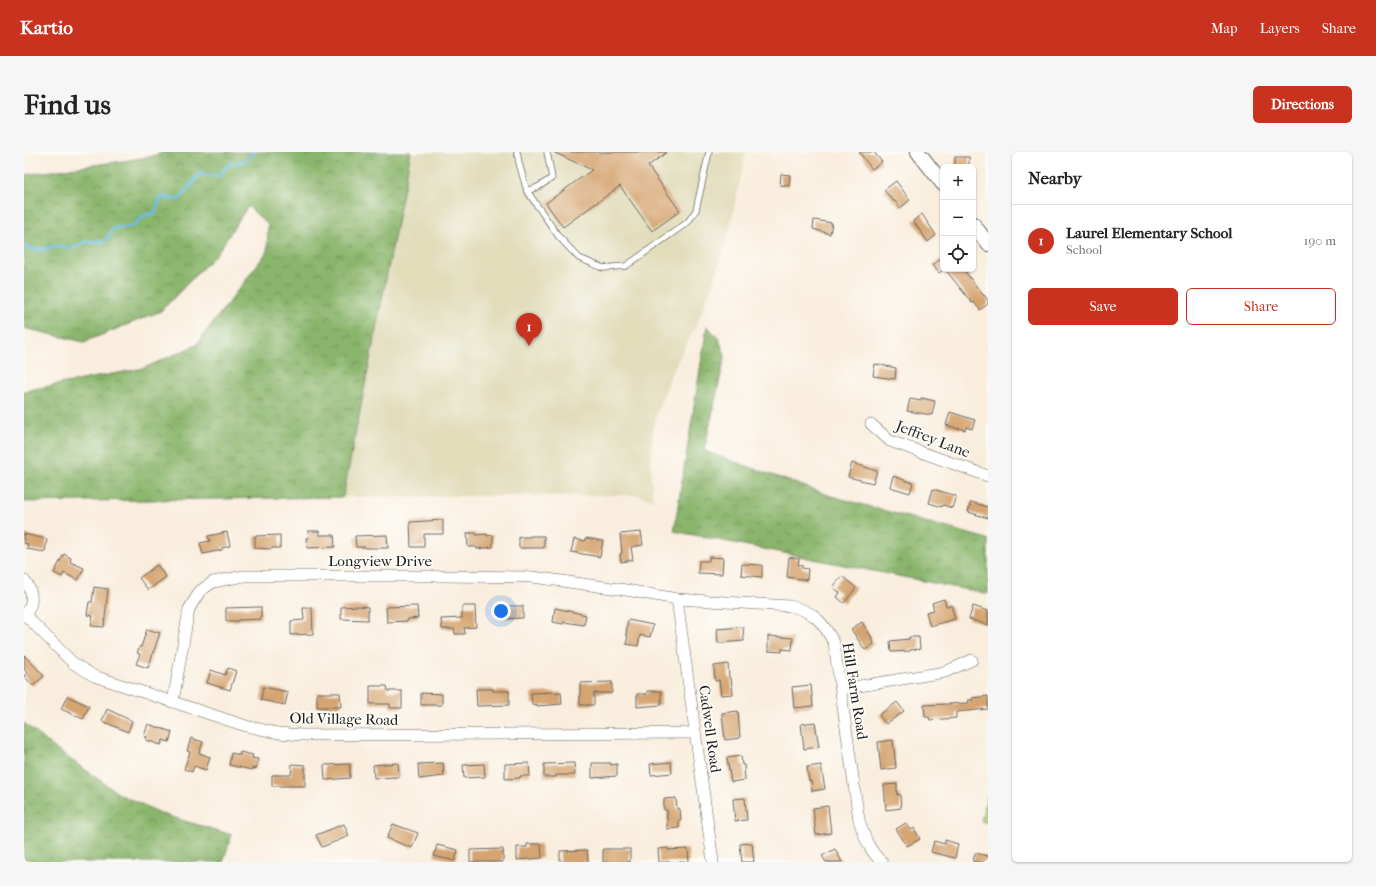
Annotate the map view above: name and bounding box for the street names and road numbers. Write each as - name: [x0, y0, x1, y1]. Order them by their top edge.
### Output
- street label: Jeffrey Lane: [892, 416, 973, 462]
- street label: Longview Drive: [328, 552, 432, 570]
- street label: Hill Farm Road: [838, 641, 872, 742]
- street label: Cadwell Road: [695, 684, 725, 775]
- street label: Old Village Road: [289, 709, 399, 729]

